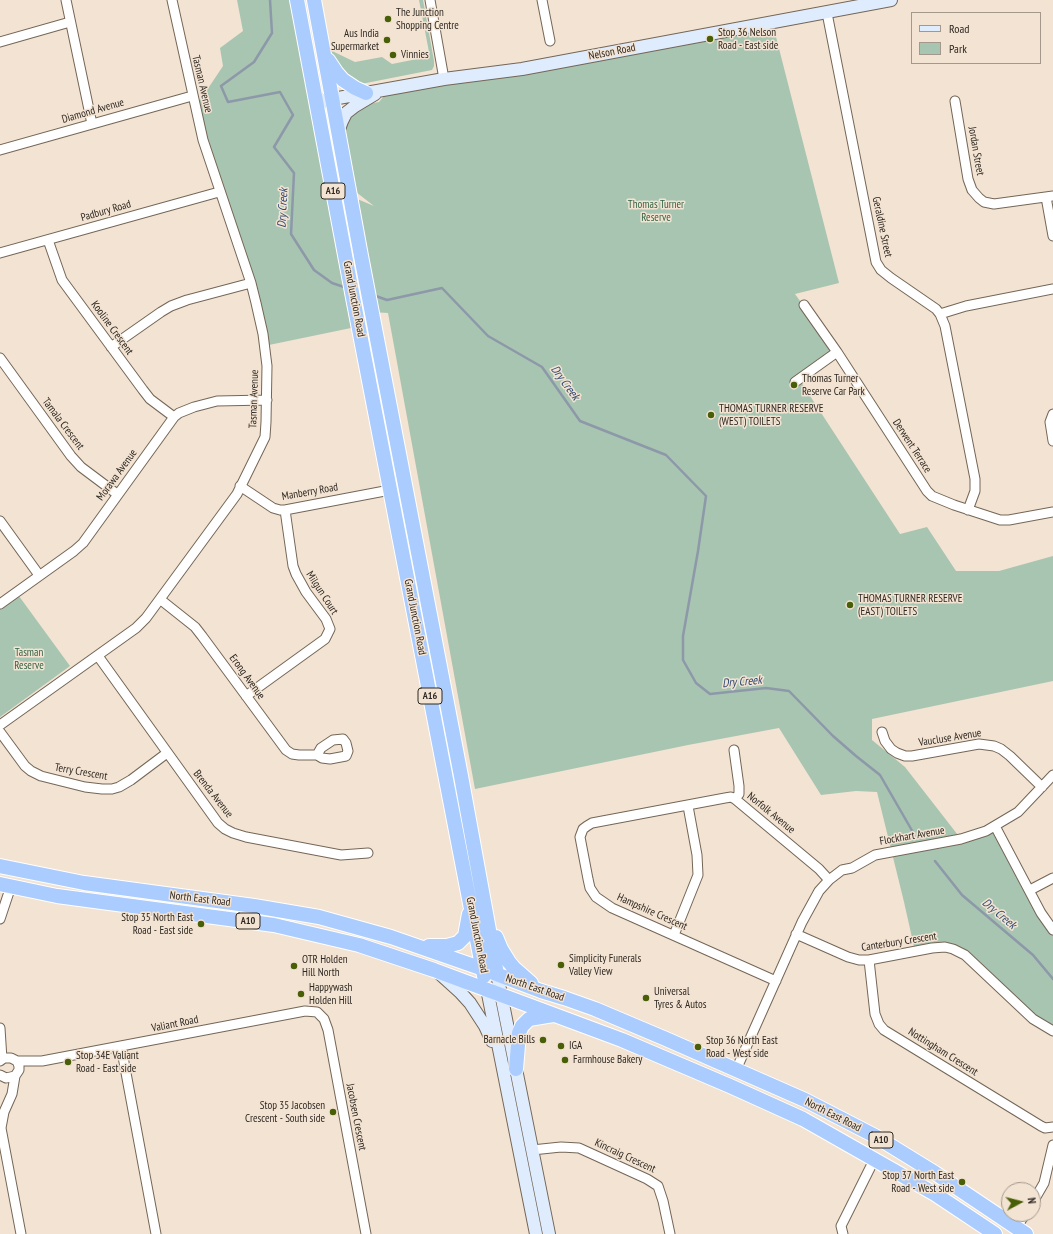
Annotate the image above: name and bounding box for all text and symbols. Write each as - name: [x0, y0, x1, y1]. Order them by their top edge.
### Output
- place label: The Junction Shopping Centre: [396, 6, 459, 32]
- legend: [911, 12, 1041, 64]
- marker: The Junction Shopping Centre: [383, 14, 393, 24]
- text: Road: [949, 21, 969, 36]
- place label: Stop 36 Nelson Road - East side: [718, 26, 778, 52]
- place label: Aus India Supermarket: [331, 27, 379, 53]
- marker: Stop 36 Nelson Road - East side: [705, 34, 715, 44]
- marker: Aus India Supermarket: [382, 35, 392, 45]
- street label: Nelson Road: [587, 41, 637, 63]
- text: Park: [949, 41, 967, 56]
- place label: Vinnies: [401, 48, 429, 62]
- marker: Vinnies: [388, 50, 398, 60]
- street label: Tasman Avenue: [189, 54, 215, 114]
- street label: Diamond Avenue: [60, 96, 126, 126]
- street label: Jordan Street: [965, 125, 987, 177]
- road number: A16: [321, 183, 345, 199]
- water label: Dry Creek: [275, 188, 291, 228]
- street label: Geraldine Street: [869, 196, 895, 258]
- street label: Padbury Road: [79, 198, 133, 224]
- park label: Thomas Turner Reserve: [628, 198, 684, 224]
- street label: Grand Junction Road: [340, 260, 368, 338]
- street label: Kooline Crescent: [88, 298, 136, 358]
- water label: Dry Creek: [547, 363, 583, 403]
- street label: Tasman Avenue: [246, 369, 262, 429]
- place label: Thomas Turner Reserve Car Park: [802, 372, 865, 398]
- marker: Thomas Turner Reserve Car Park: [789, 380, 799, 390]
- street label: Tamala Crescent: [39, 395, 87, 453]
- place label: THOMAS TURNER RESERVE (WEST) TOILETS: [719, 402, 823, 428]
- marker: THOMAS TURNER RESERVE (WEST) TOILETS: [706, 410, 716, 420]
- street label: Derwent Terrace: [890, 417, 934, 475]
- street label: Morawa Avenue: [94, 447, 140, 503]
- street label: Manberry Road: [281, 481, 339, 503]
- street label: Milgun Court: [303, 569, 341, 617]
- street label: Grand Junction Road: [401, 578, 429, 656]
- place label: THOMAS TURNER RESERVE (EAST) TOILETS: [858, 592, 962, 618]
- marker: THOMAS TURNER RESERVE (EAST) TOILETS: [845, 600, 855, 610]
- park label: Tasman Reserve: [14, 646, 44, 672]
- street label: Erong Avenue: [226, 652, 268, 702]
- water label: Dry Creek: [722, 673, 762, 691]
- road number: A16: [418, 688, 442, 704]
- street label: Vaucluse Avenue: [918, 727, 982, 749]
- street label: Terry Crescent: [54, 761, 108, 783]
- street label: Brenda Avenue: [190, 768, 236, 820]
- street label: Norfolk Avenue: [744, 790, 798, 836]
- street label: Flockhart Avenue: [878, 824, 946, 848]
- street label: North East Road: [169, 889, 231, 909]
- street label: Hampshire Crescent: [615, 891, 689, 933]
- street label: Grand Junction Road: [463, 896, 491, 974]
- water label: Dry Creek: [979, 896, 1019, 932]
- place label: Stop 35 North East Road - East side: [121, 911, 193, 937]
- road number: A10: [236, 913, 260, 929]
- marker: Stop 35 North East Road - East side: [196, 919, 206, 929]
- street label: Canterbury Crescent: [860, 930, 938, 954]
- place label: Simplicity Funerals Valley View: [569, 952, 641, 978]
- place label: OTR Holden Hill North: [302, 953, 348, 979]
- marker: Simplicity Funerals Valley View: [556, 960, 566, 970]
- marker: OTR Holden Hill North: [289, 961, 299, 971]
- street label: North East Road: [504, 972, 566, 1004]
- place label: Happywash Holden Hill: [309, 981, 352, 1007]
- place label: Universal Tyres & Autos: [654, 985, 706, 1011]
- marker: Happywash Holden Hill: [296, 989, 306, 999]
- marker: Universal Tyres & Autos: [641, 993, 651, 1003]
- street label: Valiant Road: [151, 1013, 199, 1035]
- street label: Nottingham Crescent: [906, 1025, 980, 1079]
- place label: Barnacle Bills: [483, 1033, 535, 1047]
- place label: Stop 36 North East Road - West side: [706, 1034, 778, 1060]
- marker: Barnacle Bills: [538, 1035, 548, 1045]
- place label: IGA: [569, 1039, 582, 1053]
- marker: IGA: [556, 1041, 566, 1051]
- marker: Stop 36 North East Road - West side: [693, 1042, 703, 1052]
- place label: Stop 34E Valiant Road - East side: [76, 1049, 139, 1075]
- place label: Farmhouse Bakery: [573, 1053, 643, 1067]
- marker: Farmhouse Bakery: [560, 1055, 570, 1065]
- marker: Stop 34E Valiant Road - East side: [63, 1057, 73, 1067]
- street label: Jacobsen Crescent: [343, 1082, 369, 1152]
- street label: North East Road: [803, 1095, 863, 1135]
- place label: Stop 35 Jacobsen Crescent - South side: [245, 1099, 325, 1125]
- marker: Stop 35 Jacobsen Crescent - South side: [328, 1107, 338, 1117]
- road number: A10: [869, 1132, 893, 1148]
- street label: Kincraig Crescent: [592, 1136, 658, 1176]
- place label: Stop 37 North East Road - West side: [882, 1169, 954, 1195]
- marker: Stop 37 North East Road - West side: [957, 1177, 967, 1187]
- north arrow: [1001, 1182, 1041, 1222]
- text: N: [1025, 1197, 1039, 1204]

